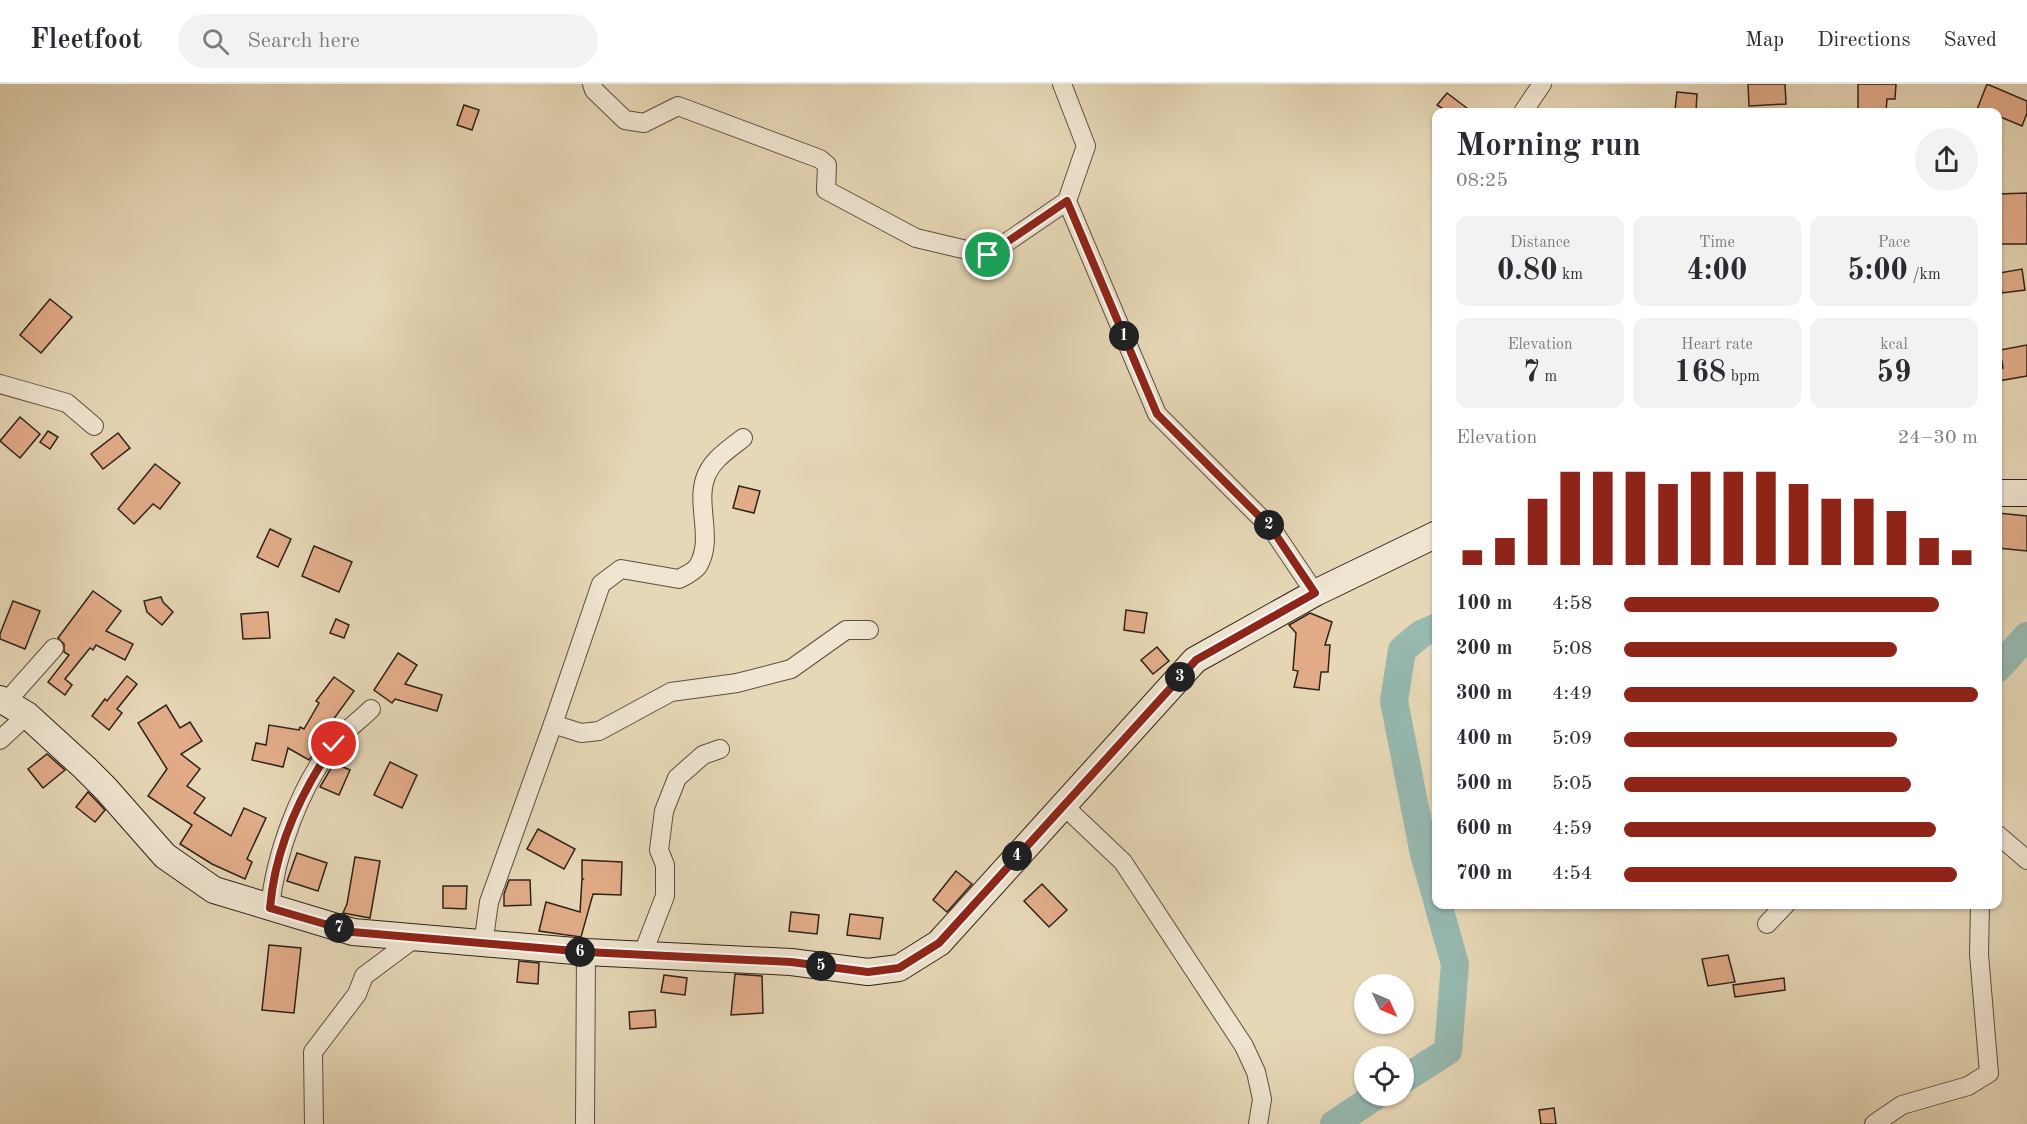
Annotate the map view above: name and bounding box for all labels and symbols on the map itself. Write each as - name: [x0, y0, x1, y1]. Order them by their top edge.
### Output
- pin: [962, 229, 1013, 280]
- pin: 1: [1109, 321, 1139, 351]
- pin: 2: [1254, 510, 1284, 540]
- pin: 3: [1165, 662, 1195, 692]
- pin: [308, 718, 359, 769]
- pin: 4: [1002, 841, 1032, 871]
- pin: 7: [324, 913, 354, 943]
- pin: 6: [565, 937, 595, 967]
- pin: 5: [806, 951, 836, 981]
- north arrow: [1354, 974, 1414, 1034]

